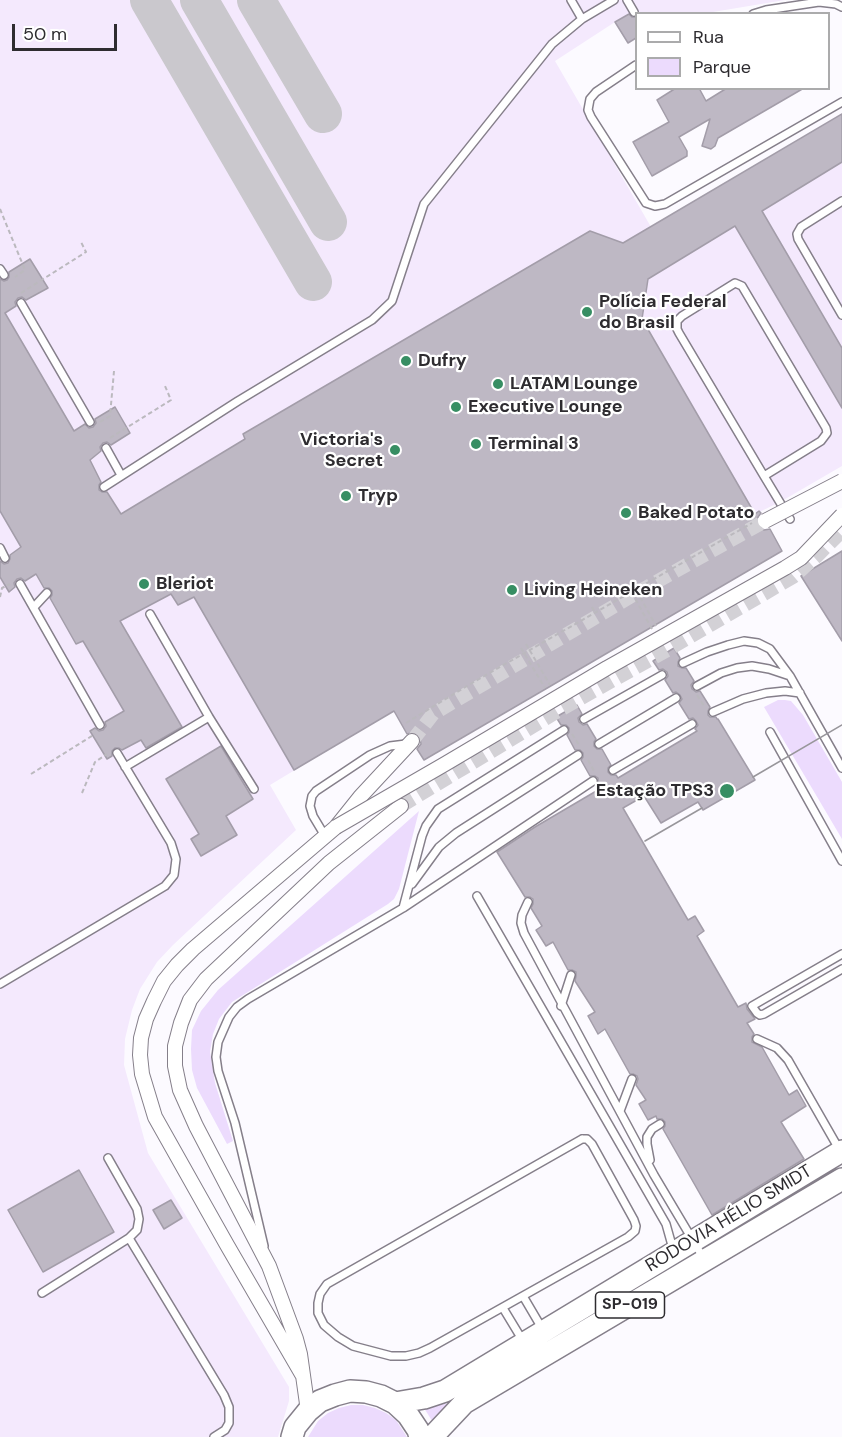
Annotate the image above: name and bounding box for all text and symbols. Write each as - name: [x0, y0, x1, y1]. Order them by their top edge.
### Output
- scale bar: [15, 12, 120, 50]
- legend: [635, 12, 830, 90]
- text: 50 m: [23, 22, 67, 46]
- text: Rua: [693, 25, 724, 49]
- text: Parque: [693, 55, 751, 79]
- place label: Polícia Federal do Brasil: [599, 291, 727, 334]
- marker: Polícia Federal do Brasil: [580, 305, 594, 319]
- place label: Dufry: [418, 350, 467, 372]
- marker: Dufry: [399, 354, 413, 368]
- place label: LATAM Lounge: [510, 373, 638, 395]
- marker: LATAM Lounge: [491, 377, 505, 391]
- place label: Executive Lounge: [468, 396, 623, 418]
- marker: Executive Lounge: [449, 400, 463, 414]
- place label: Victoria's Secret: [300, 429, 383, 472]
- place label: Terminal 3: [488, 433, 579, 455]
- marker: Terminal 3: [469, 437, 483, 451]
- marker: Victoria's Secret: [388, 443, 402, 457]
- place label: Tryp: [358, 485, 398, 507]
- marker: Tryp: [339, 489, 353, 503]
- place label: Baked Potato: [638, 502, 755, 524]
- marker: Baked Potato: [619, 506, 633, 520]
- place label: Bleriot: [156, 573, 214, 595]
- marker: Bleriot: [137, 577, 151, 591]
- place label: Living Heineken: [524, 579, 662, 601]
- marker: Living Heineken: [505, 583, 519, 597]
- place label: Estação TPS3: [596, 780, 714, 802]
- marker: Estação TPS3: [718, 782, 736, 800]
- street label: RODOVIA HÉLIO SMIDT: [642, 1161, 816, 1277]
- road number: SP-019: [596, 1292, 664, 1318]

